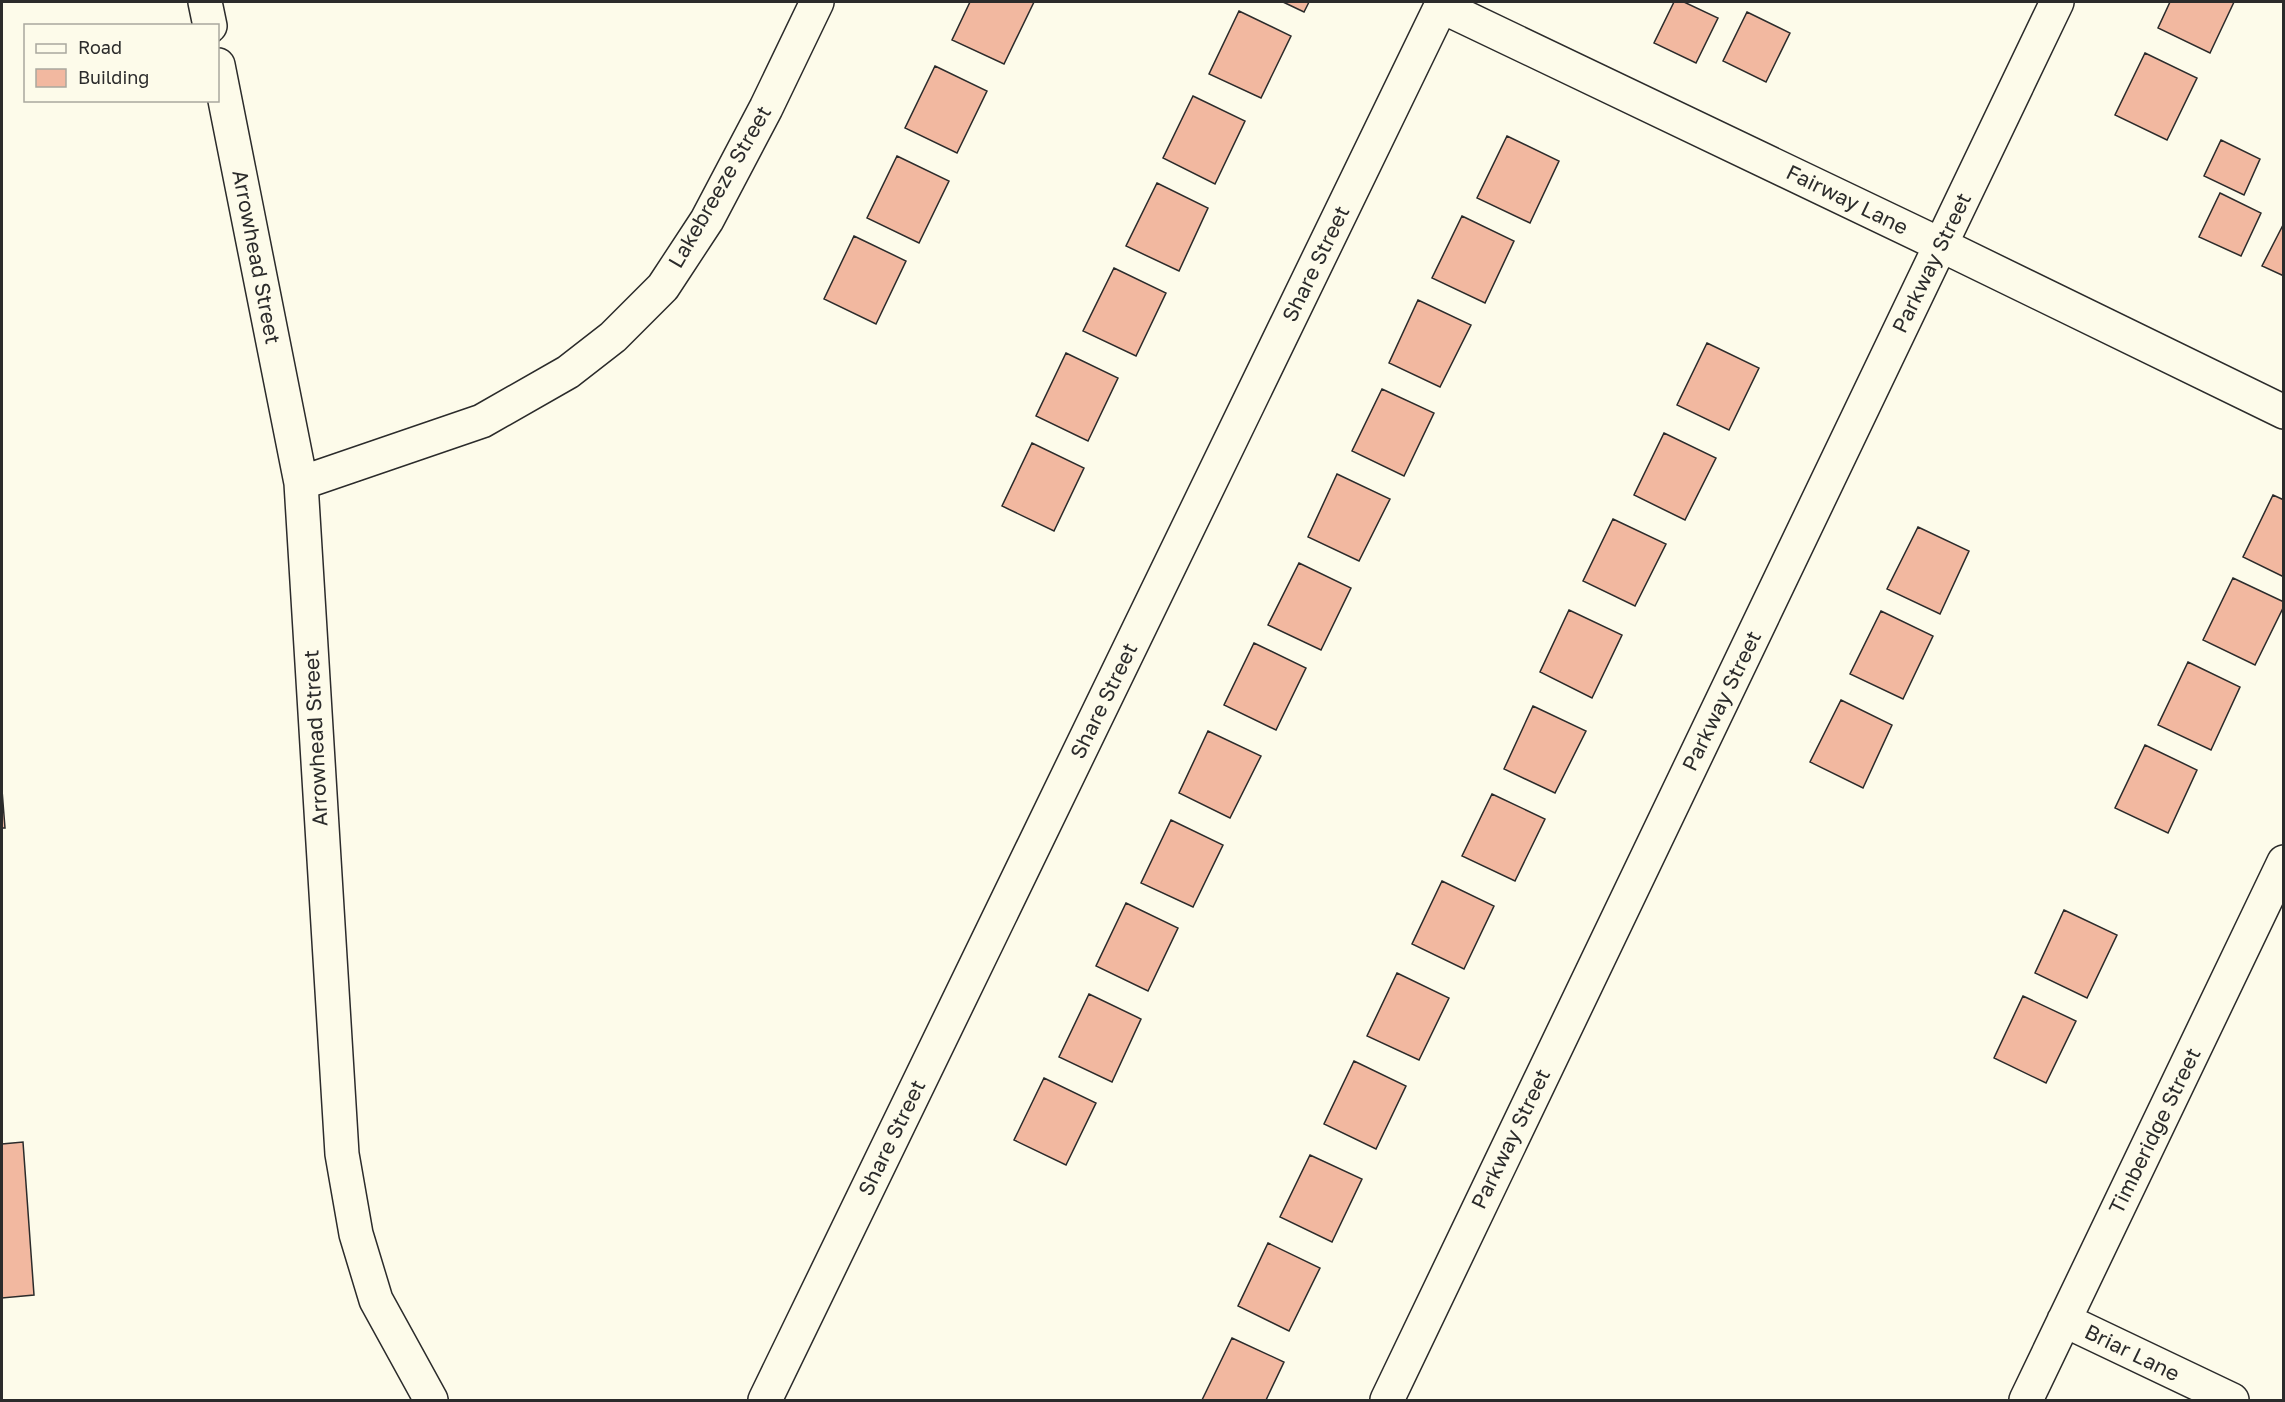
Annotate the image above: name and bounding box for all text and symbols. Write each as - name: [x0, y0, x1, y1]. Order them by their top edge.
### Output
- legend: [24, 24, 219, 102]
- text: Road: [78, 36, 122, 58]
- text: Building: [78, 66, 149, 88]
- street label: Lakebreeze Street: [662, 101, 776, 272]
- street label: Fairway Lane: [1782, 158, 1913, 240]
- street label: Arrowhead Street: [227, 167, 287, 346]
- street label: Parkway Street: [1886, 188, 1976, 337]
- street label: Share Street: [1276, 201, 1354, 326]
- street label: Parkway Street: [1676, 626, 1766, 775]
- street label: Share Street: [1064, 638, 1142, 763]
- street label: Arrowhead Street: [297, 649, 333, 827]
- street label: Timberidge Street: [2103, 1043, 2206, 1218]
- street label: Parkway Street: [1465, 1064, 1555, 1213]
- street label: Share Street: [852, 1075, 930, 1200]
- street label: Briar Lane: [2081, 1318, 2184, 1386]

